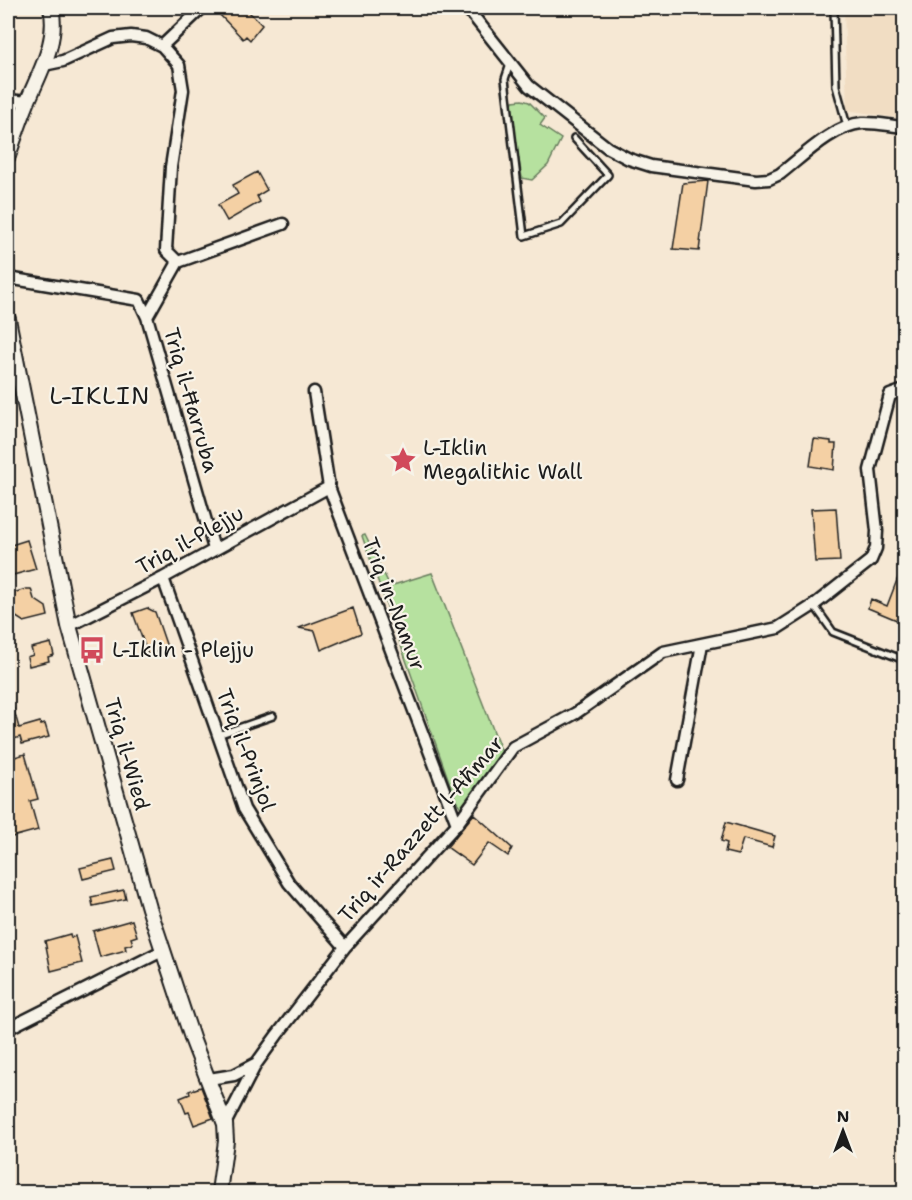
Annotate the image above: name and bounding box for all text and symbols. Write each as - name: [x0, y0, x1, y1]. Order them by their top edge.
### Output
- street label: Triq il-Ħarruba: [157, 324, 225, 476]
- district label: L-IKLIN: [49, 380, 151, 412]
- place label: L-Iklin Megalithic Wall: [423, 434, 583, 486]
- place icon: L-Iklin Megalithic Wall: [388, 445, 418, 475]
- street label: Triq il-Plejju: [131, 499, 249, 581]
- street label: Triq in-Namur: [356, 533, 432, 675]
- bus stop icon: L-Iklin - Plejju: [77, 635, 107, 665]
- place label: L-Iklin - Plejju: [112, 636, 254, 664]
- street label: Triq il-Prinjol: [210, 685, 282, 816]
- street label: Triq il-Wied: [98, 695, 156, 813]
- street label: Triq ir-Razzett l-Aħmar: [332, 730, 510, 928]
- north arrow: [813, 1101, 873, 1161]
- text: N: [837, 1106, 849, 1127]

